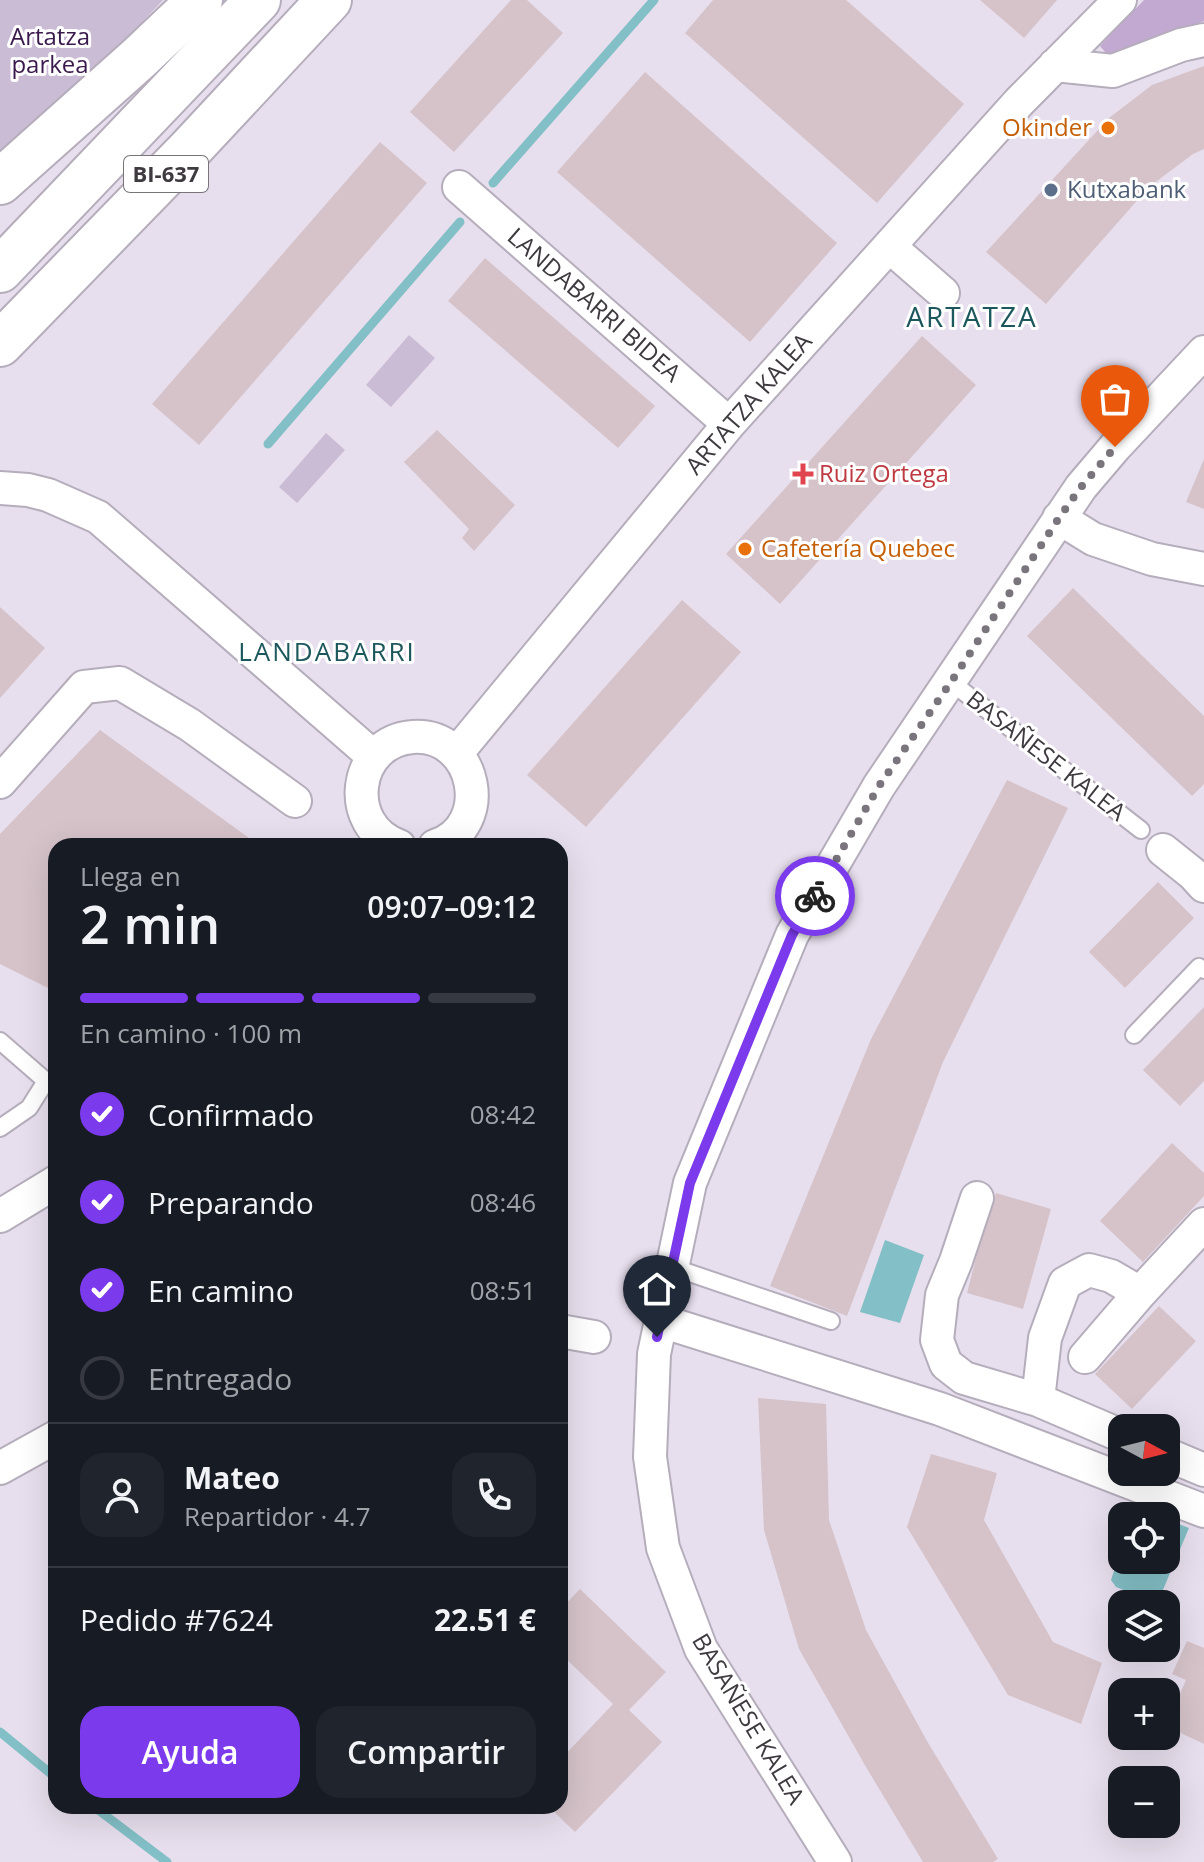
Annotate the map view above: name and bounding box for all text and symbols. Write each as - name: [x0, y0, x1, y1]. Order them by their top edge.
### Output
- park label: Artatza parkea: [10, 19, 90, 80]
- place label: Okinder: [1002, 110, 1092, 143]
- marker: Okinder: [1099, 119, 1117, 137]
- road number: BI-637: [124, 156, 208, 192]
- place label: Kutxabank: [1067, 172, 1187, 205]
- marker: Kutxabank: [1042, 181, 1060, 199]
- street label: LANDABARRI BIDEA: [501, 219, 689, 389]
- district label: ARTATZA: [906, 297, 1038, 335]
- street label: ARTATZA KALEA: [677, 325, 819, 481]
- pin: [1081, 365, 1149, 447]
- icon: bag: [1093, 377, 1137, 421]
- place label: Ruiz Ortega: [819, 456, 949, 489]
- marker: Ruiz Ortega: [794, 465, 812, 483]
- place label: Cafetería Quebec: [761, 531, 955, 564]
- marker: Cafetería Quebec: [736, 540, 754, 558]
- district label: LANDABARRI: [238, 633, 416, 669]
- street label: BASAÑESE KALEA: [960, 682, 1134, 828]
- courier: [775, 856, 855, 936]
- text: Llega en: [80, 858, 181, 894]
- icon: bike: [793, 874, 837, 918]
- text: 09:07–09:12: [367, 886, 536, 927]
- text: 2 min: [80, 888, 220, 959]
- text: En camino · 100 m: [80, 1015, 302, 1051]
- icon: check: [80, 1092, 124, 1136]
- text: Confirmado: [148, 1094, 314, 1135]
- text: 08:42: [470, 1096, 536, 1132]
- icon: check: [80, 1180, 124, 1224]
- text: Preparando: [148, 1182, 314, 1223]
- text: 08:46: [470, 1184, 536, 1220]
- pin: [623, 1255, 691, 1337]
- icon: home: [635, 1267, 679, 1311]
- icon: check: [80, 1268, 124, 1312]
- text: En camino: [148, 1270, 294, 1311]
- text: 08:51: [470, 1272, 536, 1308]
- text: Entregado: [148, 1358, 292, 1399]
- north arrow: [1108, 1414, 1180, 1486]
- map controls: [1108, 1414, 1180, 1838]
- button: person: [80, 1453, 164, 1537]
- button: phone: [452, 1453, 536, 1537]
- text: Mateo: [184, 1457, 280, 1498]
- text: Repartidor · 4.7: [184, 1498, 371, 1534]
- button: locate: [1108, 1502, 1180, 1574]
- button: layers: [1108, 1590, 1180, 1662]
- text: Pedido #7624: [80, 1599, 273, 1640]
- text: 22.51 €: [434, 1599, 536, 1640]
- street label: BASAÑESE KALEA: [685, 1627, 814, 1811]
- button: +: [1108, 1678, 1180, 1750]
- button: Ayuda: [80, 1706, 300, 1798]
- button: Compartir: [316, 1706, 536, 1798]
- button: −: [1108, 1766, 1180, 1838]

